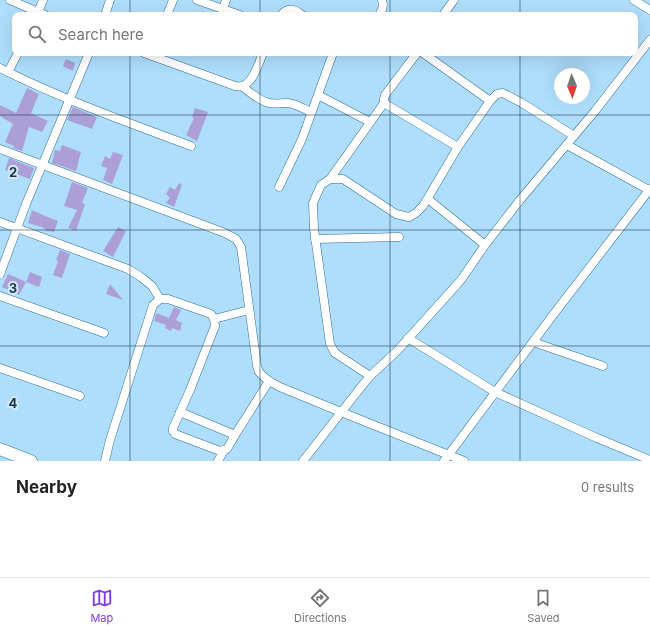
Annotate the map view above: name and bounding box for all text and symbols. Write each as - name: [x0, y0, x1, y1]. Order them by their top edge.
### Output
- search box: [12, 12, 638, 56]
- icon: search: [26, 23, 48, 45]
- text: Search here: [58, 25, 144, 44]
- north arrow: [554, 68, 590, 104]
- text: 2: [9, 164, 17, 180]
- text: 3: [9, 280, 17, 296]
- text: 4: [9, 395, 18, 411]
- text: Nearby: [16, 477, 77, 497]
- text: 0 results: [581, 479, 634, 495]
- tab: Map: [90, 587, 113, 625]
- tab: Directions: [294, 587, 347, 625]
- tab: Saved: [527, 587, 560, 625]

